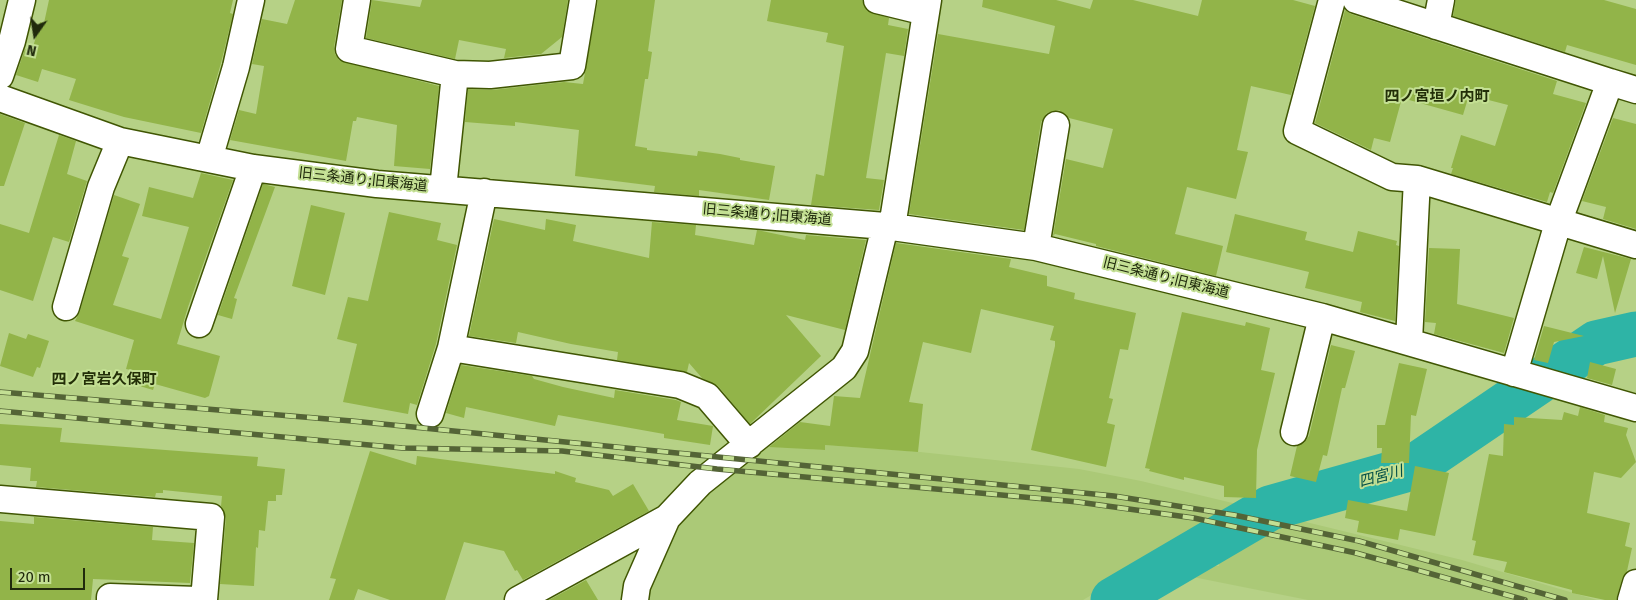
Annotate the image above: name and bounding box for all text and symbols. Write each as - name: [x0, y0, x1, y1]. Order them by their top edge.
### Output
- north arrow: [10, 10, 60, 60]
- text: N: [25, 41, 38, 59]
- district label: 四ノ宮垣ノ内町: [1385, 88, 1489, 106]
- street label: 旧三条通り;旧東海道: [298, 165, 428, 195]
- street label: 旧三条通り;旧東海道: [702, 201, 832, 229]
- street label: 旧三条通り;旧東海道: [1101, 254, 1231, 302]
- district label: 四ノ宮岩久保町: [52, 371, 156, 389]
- water label: 四宮川: [1357, 462, 1405, 492]
- scale bar: [12, 558, 88, 590]
- text: 20 m: [18, 568, 51, 586]

